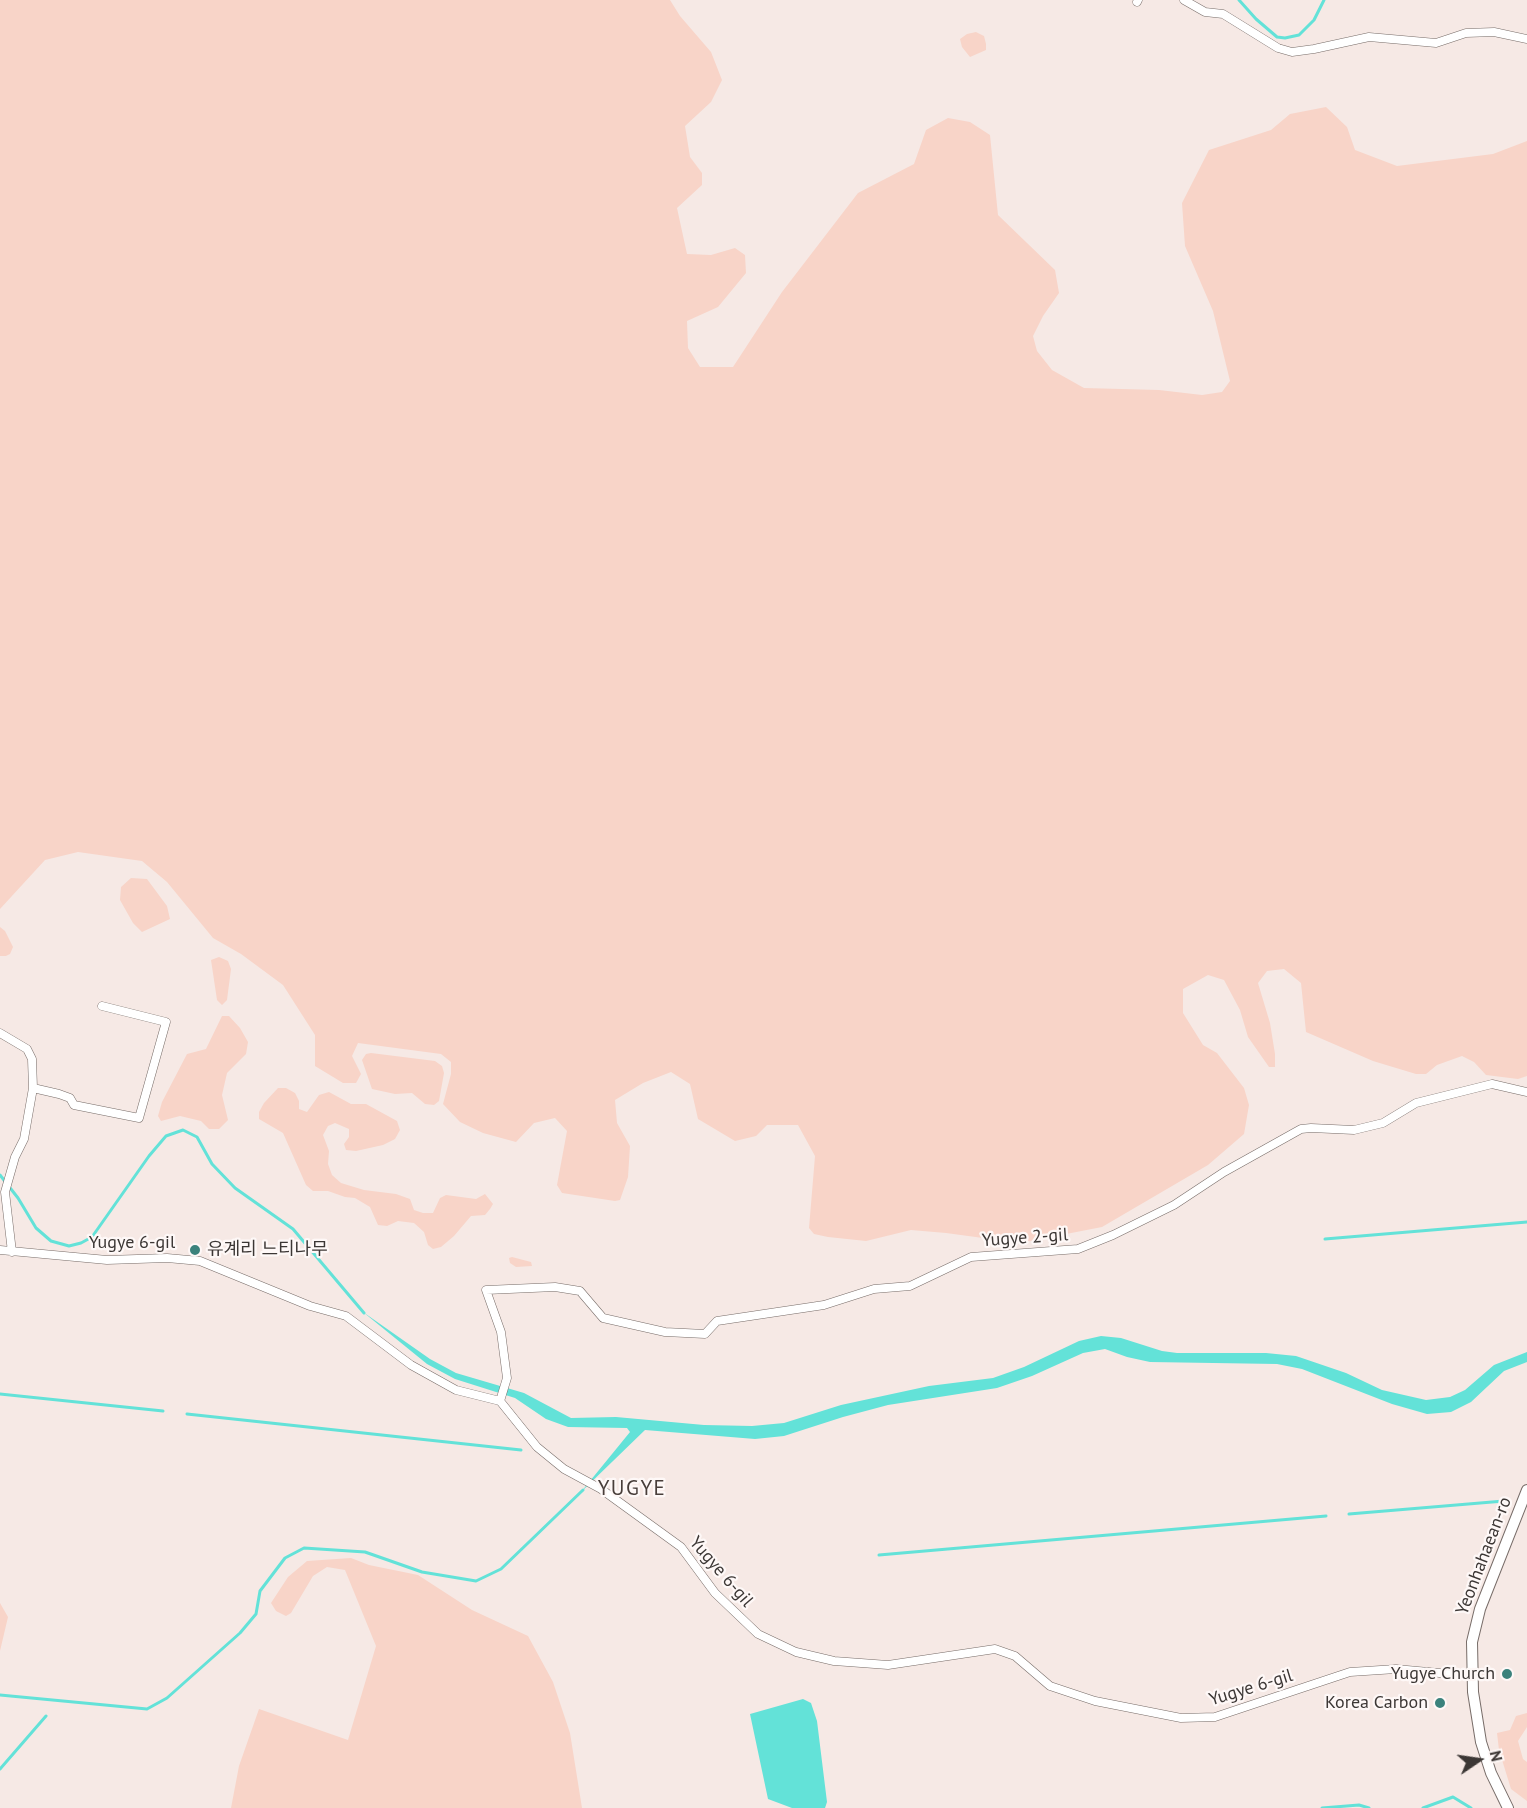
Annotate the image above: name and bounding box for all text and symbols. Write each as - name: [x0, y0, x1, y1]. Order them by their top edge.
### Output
- street label: Yugye 2-gil: [981, 1224, 1069, 1252]
- street label: Yugye 6-gil: [89, 1232, 175, 1254]
- place label: 유계리 느티나무: [207, 1239, 328, 1261]
- marker: 유계리 느티나무: [188, 1243, 202, 1257]
- district label: YUGYE: [598, 1476, 666, 1502]
- street label: Yeonhahaean-ro: [1452, 1494, 1516, 1618]
- street label: Yugye 6-gil: [685, 1532, 757, 1612]
- place label: Yugye Church: [1391, 1663, 1495, 1685]
- street label: Yugye 6-gil: [1207, 1665, 1295, 1711]
- marker: Yugye Church: [1500, 1667, 1514, 1681]
- place label: Korea Carbon: [1325, 1692, 1428, 1714]
- marker: Korea Carbon: [1433, 1696, 1447, 1710]
- north arrow: [1449, 1730, 1509, 1790]
- text: N: [1486, 1749, 1507, 1763]

